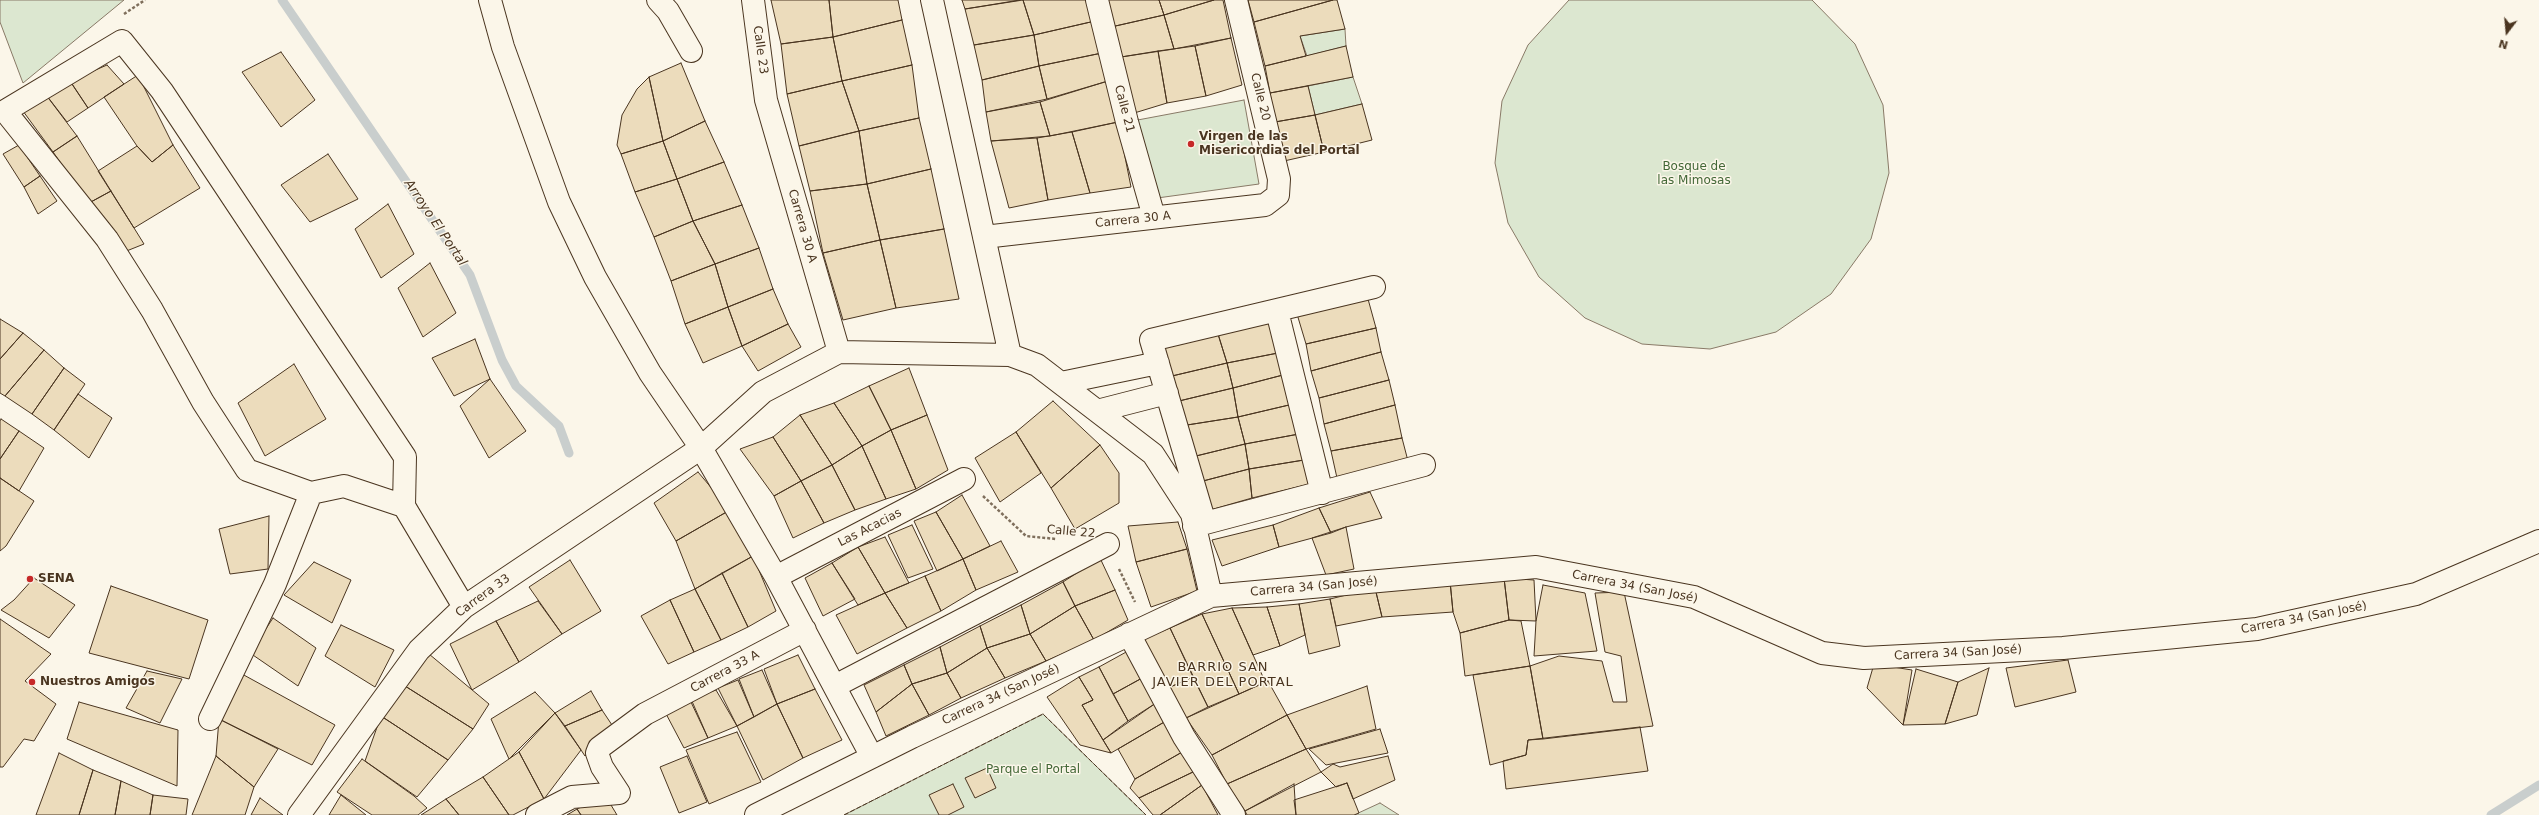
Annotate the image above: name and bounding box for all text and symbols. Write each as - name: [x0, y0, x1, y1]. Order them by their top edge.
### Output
- north arrow: [2487, 12, 2527, 52]
- street label: Calle 23: [749, 25, 771, 75]
- text: N: [2497, 36, 2510, 52]
- street label: Calle 20: [1247, 72, 1273, 122]
- street label: Calle 21: [1111, 84, 1137, 134]
- place label: Virgen de las Misericordias del Portal: [1199, 130, 1360, 158]
- marker: Virgen de las Misericordias del Portal: [1186, 139, 1196, 149]
- park label: Bosque de las Mimosas: [1657, 160, 1731, 188]
- water label: Arroyo El Portal: [400, 177, 470, 269]
- street label: Carrera 30 A: [785, 188, 819, 264]
- street label: Carrera 30 A: [1095, 209, 1171, 231]
- street label: Las Acacias: [836, 506, 904, 550]
- street label: Calle 22: [1046, 523, 1096, 541]
- street label: Carrera 34 (San José): [1571, 568, 1699, 606]
- street label: Carrera 33: [453, 571, 513, 621]
- place label: SENA: [38, 572, 74, 586]
- marker: SENA: [25, 574, 35, 584]
- street label: Carrera 34 (San José): [1250, 574, 1378, 600]
- street label: Carrera 34 (San José): [2240, 599, 2368, 637]
- street label: Carrera 34 (San José): [1894, 642, 2022, 664]
- street label: Carrera 33 A: [688, 648, 762, 696]
- district label: BARRIO SAN JAVIER DEL PORTAL: [1152, 660, 1294, 691]
- street label: Carrera 34 (San José): [940, 661, 1062, 729]
- place label: Nuestros Amigos: [40, 675, 155, 689]
- marker: Nuestros Amigos: [27, 677, 37, 687]
- park label: Parque el Portal: [986, 763, 1080, 777]

